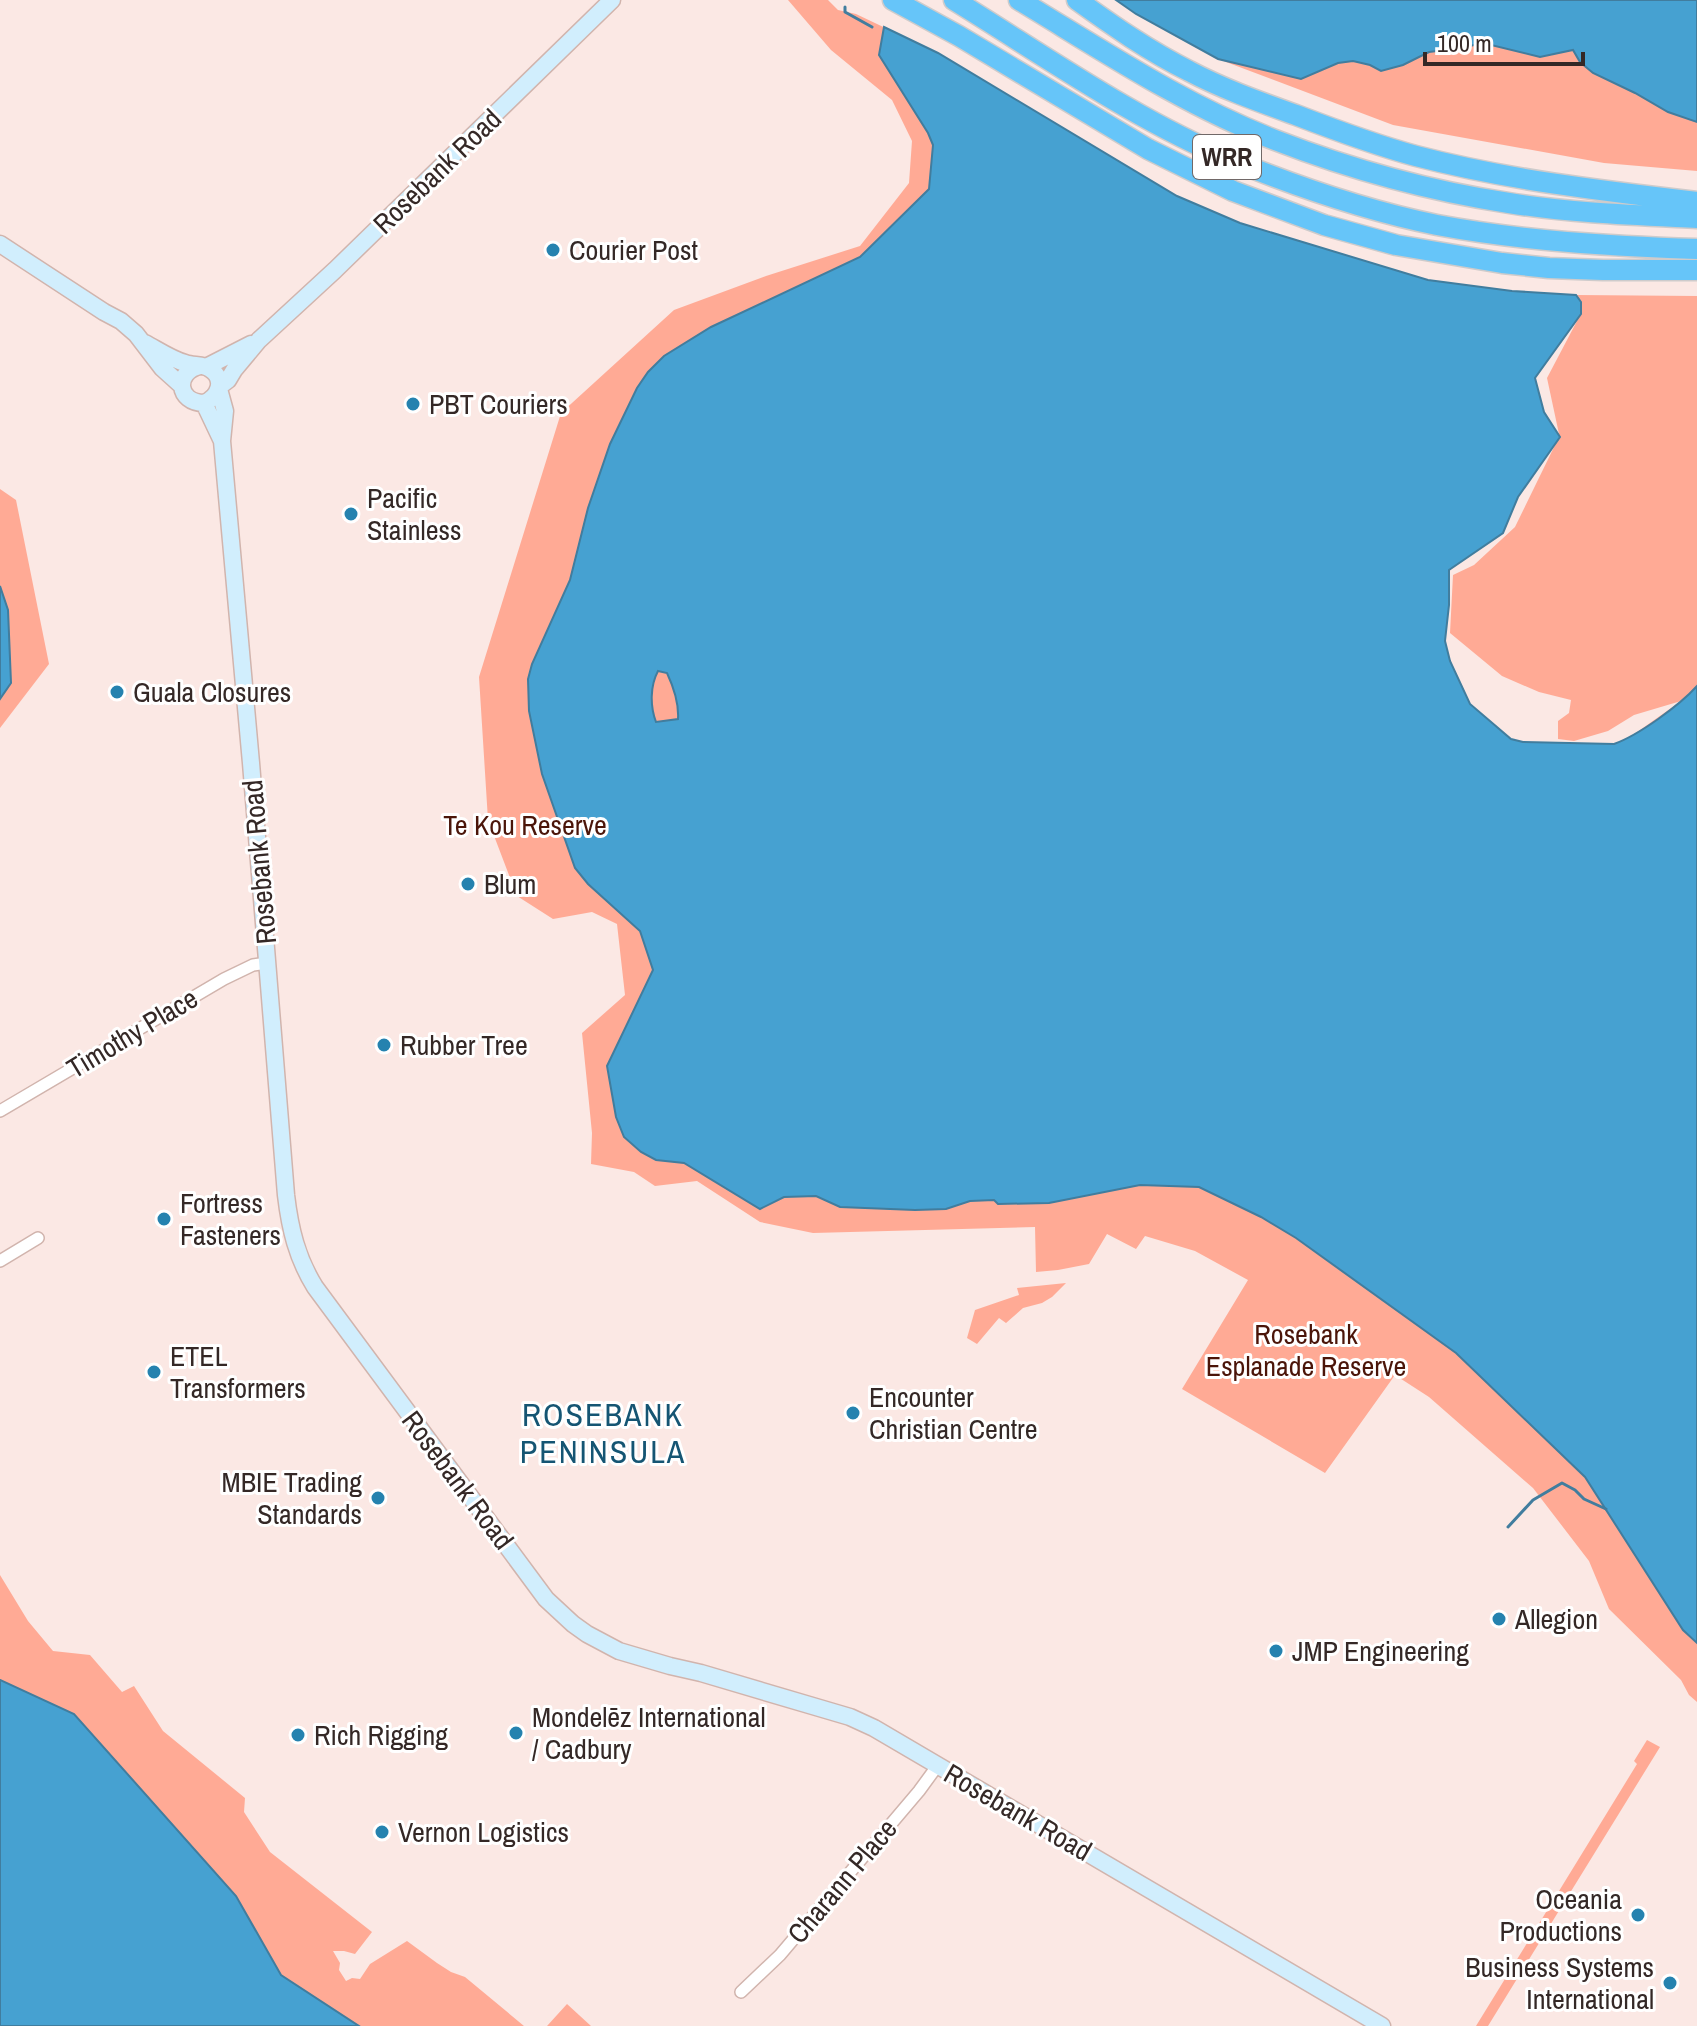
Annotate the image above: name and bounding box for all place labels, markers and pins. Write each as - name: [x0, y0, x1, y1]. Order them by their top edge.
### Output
- place label: Courier Post: [569, 231, 698, 269]
- marker: Courier Post: [544, 241, 562, 259]
- place label: PBT Couriers: [429, 385, 568, 423]
- marker: PBT Couriers: [404, 395, 422, 413]
- place label: Pacific Stainless: [367, 479, 461, 549]
- marker: Pacific Stainless: [342, 505, 360, 523]
- place label: Guala Closures: [133, 673, 291, 711]
- marker: Guala Closures: [108, 683, 126, 701]
- place label: Blum: [484, 865, 536, 903]
- marker: Blum: [459, 875, 477, 893]
- place label: Rubber Tree: [400, 1026, 528, 1064]
- marker: Rubber Tree: [375, 1036, 393, 1054]
- place label: Fortress Fasteners: [180, 1184, 281, 1254]
- marker: Fortress Fasteners: [155, 1210, 173, 1228]
- place label: ETEL Transformers: [170, 1337, 306, 1407]
- marker: ETEL Transformers: [145, 1363, 163, 1381]
- place label: Encounter Christian Centre: [869, 1378, 1037, 1448]
- marker: Encounter Christian Centre: [844, 1404, 862, 1422]
- place label: MBIE Trading Standards: [222, 1463, 362, 1533]
- marker: MBIE Trading Standards: [369, 1489, 387, 1507]
- place label: Allegion: [1514, 1600, 1598, 1638]
- marker: Allegion: [1490, 1610, 1508, 1628]
- place label: JMP Engineering: [1292, 1632, 1469, 1670]
- marker: JMP Engineering: [1267, 1642, 1285, 1660]
- place label: Mondelēz International / Cadbury: [532, 1698, 766, 1768]
- place label: Rich Rigging: [314, 1716, 448, 1754]
- marker: Mondelēz International / Cadbury: [507, 1724, 525, 1742]
- marker: Rich Rigging: [289, 1726, 307, 1744]
- place label: Vernon Logistics: [398, 1813, 569, 1851]
- marker: Vernon Logistics: [373, 1823, 391, 1841]
- place label: Oceania Productions: [1499, 1880, 1622, 1950]
- marker: Oceania Productions: [1629, 1906, 1647, 1924]
- place label: Business Systems International: [1465, 1948, 1654, 2018]
- marker: Business Systems International: [1661, 1974, 1679, 1992]

